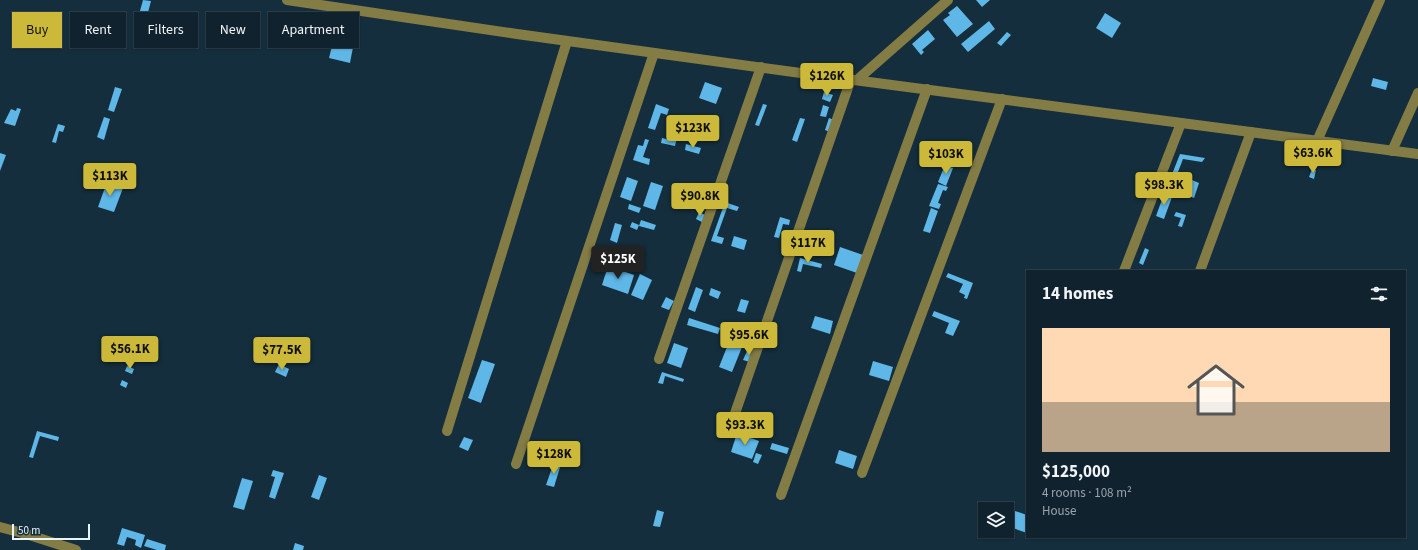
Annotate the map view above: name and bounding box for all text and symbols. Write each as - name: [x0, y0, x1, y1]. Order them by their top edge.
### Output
- chip: Buy: [12, 12, 62, 48]
- chip: Rent: [70, 12, 126, 48]
- chip: Filters: [134, 12, 198, 48]
- chip: New: [206, 12, 260, 48]
- chip: Apartment: [268, 12, 359, 48]
- pin: $126K: [799, 63, 855, 97]
- text: $126K: [809, 67, 845, 85]
- pin: $123K: [665, 115, 721, 149]
- text: $123K: [675, 119, 711, 137]
- pin: $63.6K: [1280, 140, 1346, 174]
- pin: $103K: [918, 141, 974, 175]
- text: $63.6K: [1293, 144, 1333, 162]
- text: $103K: [928, 145, 964, 163]
- pin: $113K: [82, 163, 138, 197]
- text: $113K: [92, 167, 128, 185]
- pin: $98.3K: [1131, 172, 1197, 206]
- text: $98.3K: [1144, 176, 1184, 194]
- pin: $90.8K: [667, 183, 733, 217]
- text: $90.8K: [680, 187, 720, 205]
- pin: $117K: [780, 230, 836, 264]
- text: $117K: [790, 234, 826, 252]
- pin: $125K: [590, 246, 646, 280]
- text: $125K: [600, 250, 636, 268]
- text: 14 homes: [1042, 282, 1113, 306]
- icon: filters: [1368, 283, 1390, 305]
- pin: $95.6K: [716, 322, 782, 356]
- text: $95.6K: [729, 326, 769, 344]
- pin: $56.1K: [97, 336, 163, 370]
- pin: $77.5K: [249, 337, 315, 371]
- text: $56.1K: [110, 340, 150, 358]
- text: $77.5K: [262, 341, 302, 359]
- icon: home: [1180, 354, 1252, 426]
- pin: $93.3K: [712, 412, 778, 446]
- text: $93.3K: [725, 416, 765, 434]
- pin: $128K: [526, 441, 582, 475]
- text: $128K: [536, 445, 572, 463]
- text: $125,000: [1042, 460, 1110, 484]
- text: 4 rooms · 108 m²: [1042, 484, 1132, 502]
- map controls: [978, 502, 1014, 538]
- button: layers: [978, 502, 1014, 538]
- text: House: [1042, 502, 1077, 520]
- scale bar: [12, 522, 90, 541]
- text: 50 m: [18, 523, 40, 538]

